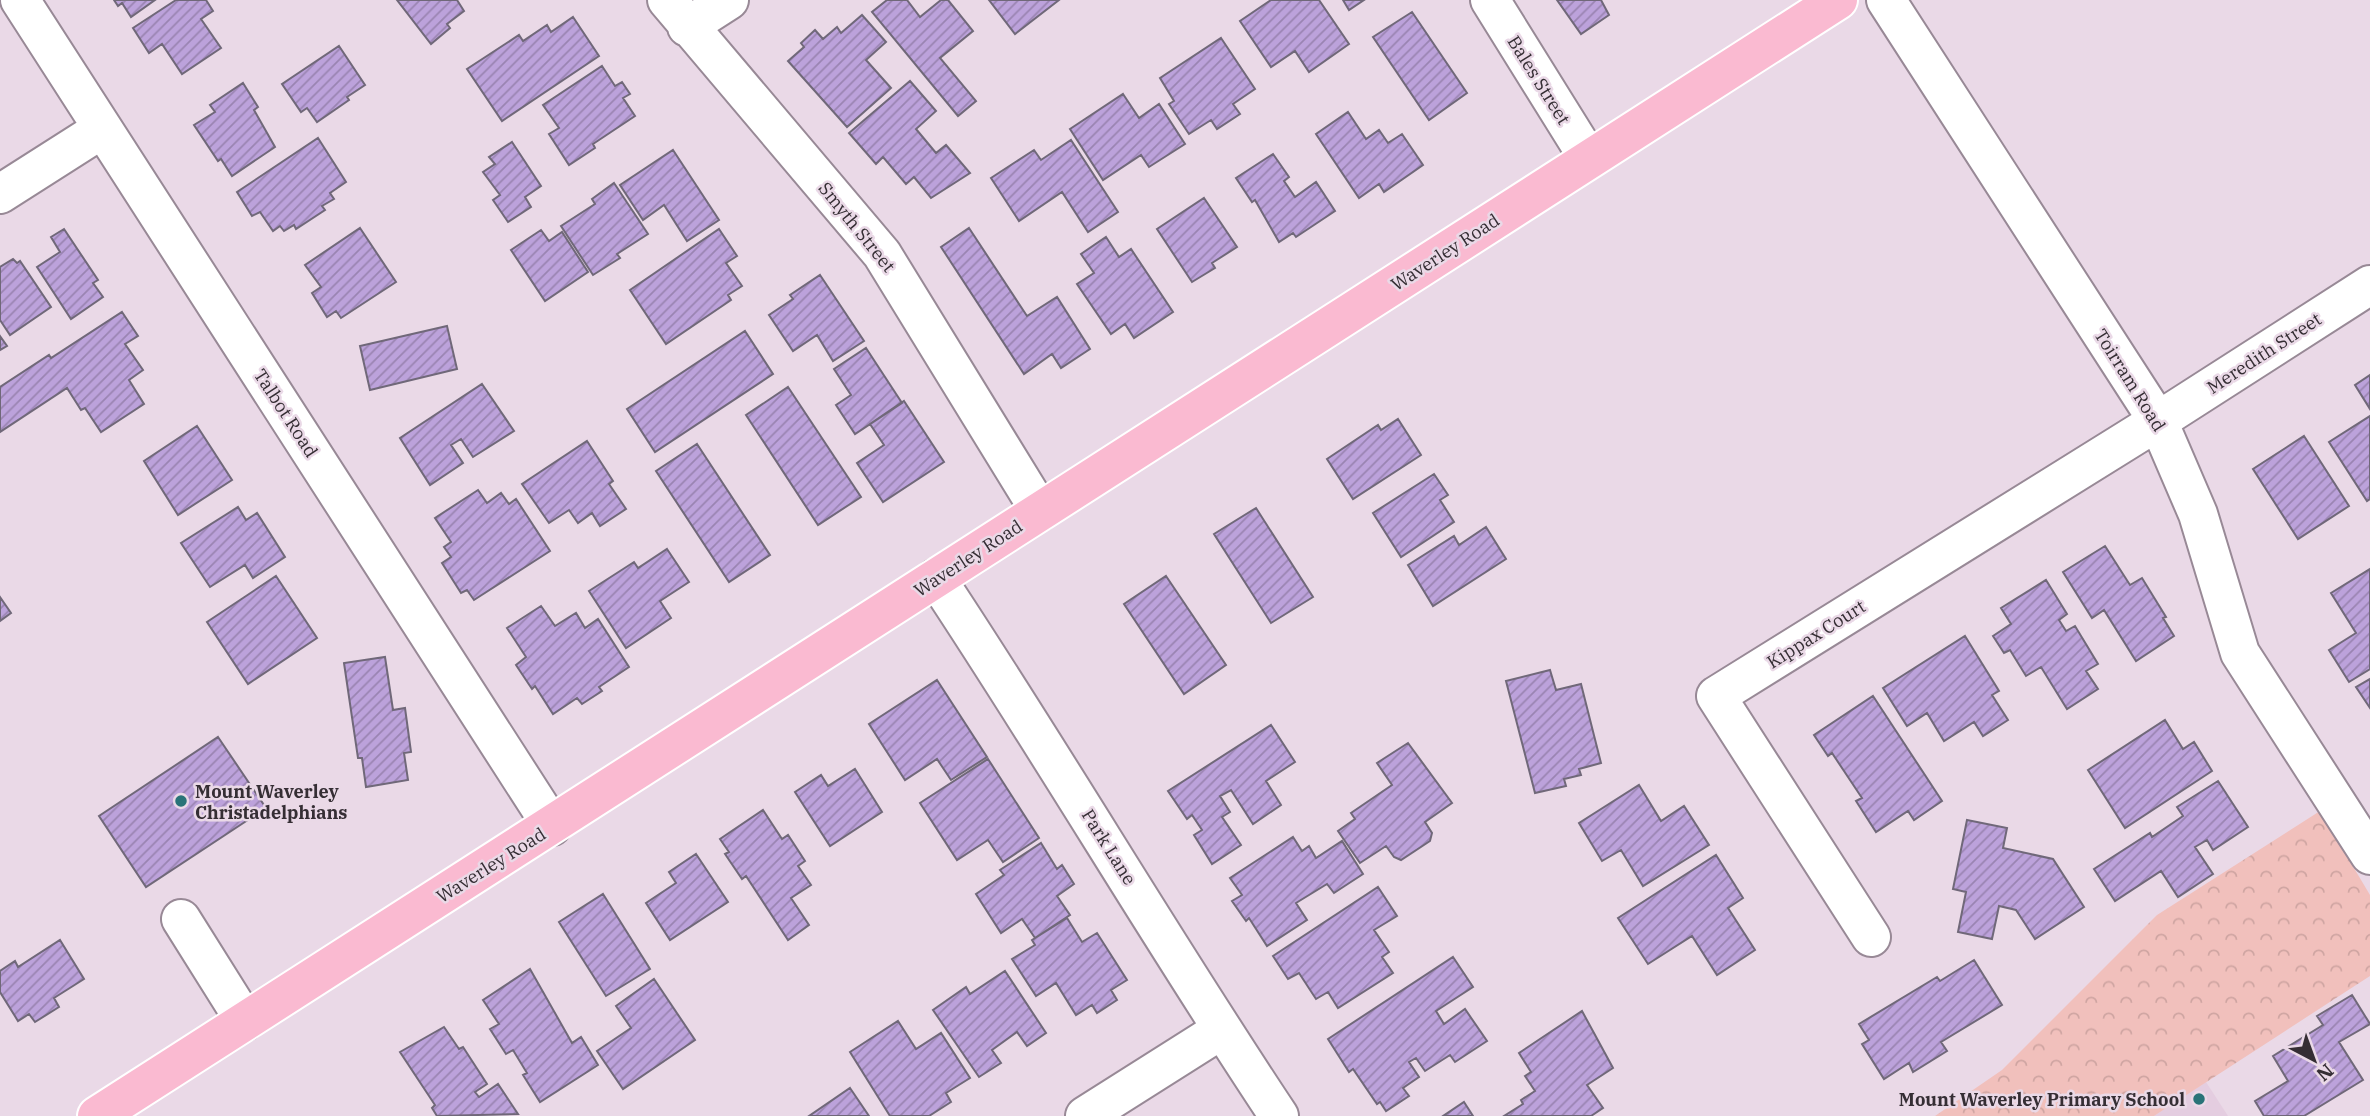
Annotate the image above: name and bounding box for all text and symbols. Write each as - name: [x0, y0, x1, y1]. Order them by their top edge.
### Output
- street label: Bales Street: [1503, 31, 1575, 129]
- street label: Smyth Street: [814, 177, 900, 277]
- street label: Waverley Road: [1386, 208, 1504, 296]
- street label: Meredith Street: [2202, 307, 2326, 399]
- street label: Toirram Road: [2089, 324, 2171, 436]
- street label: Talbot Road: [249, 364, 323, 462]
- street label: Waverley Road: [909, 514, 1027, 602]
- street label: Kippax Court: [1762, 595, 1870, 673]
- place label: Mount Waverley Christadelphians: [195, 780, 348, 824]
- marker: Mount Waverley Christadelphians: [173, 793, 189, 809]
- street label: Park Lane: [1077, 805, 1141, 889]
- street label: Waverley Road: [432, 822, 550, 908]
- north arrow: [2279, 1025, 2349, 1095]
- text: N: [2312, 1059, 2339, 1087]
- place label: Mount Waverley Primary School: [1899, 1088, 2185, 1111]
- marker: Mount Waverley Primary School: [2191, 1091, 2207, 1107]

